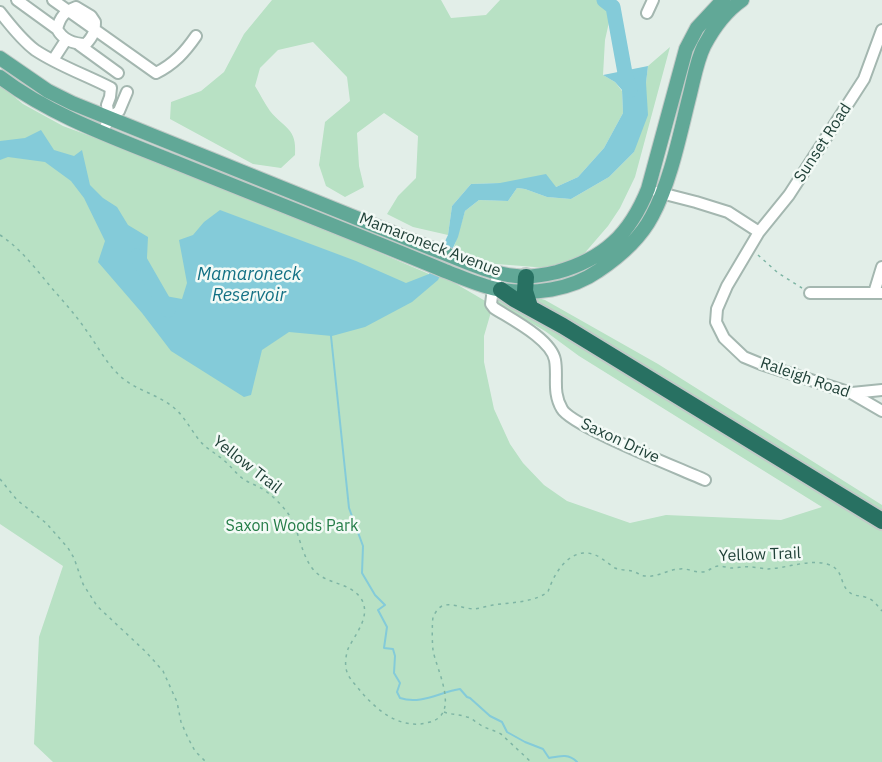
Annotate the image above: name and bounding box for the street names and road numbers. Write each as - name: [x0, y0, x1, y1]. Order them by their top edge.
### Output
- street label: Sunset Road: [790, 100, 856, 186]
- street label: Mamaroneck Avenue: [356, 209, 504, 281]
- street label: Raleigh Road: [758, 354, 852, 402]
- street label: Saxon Drive: [578, 414, 662, 468]
- street label: Yellow Trail: [209, 432, 285, 498]
- street label: Yellow Trail: [719, 544, 801, 566]

